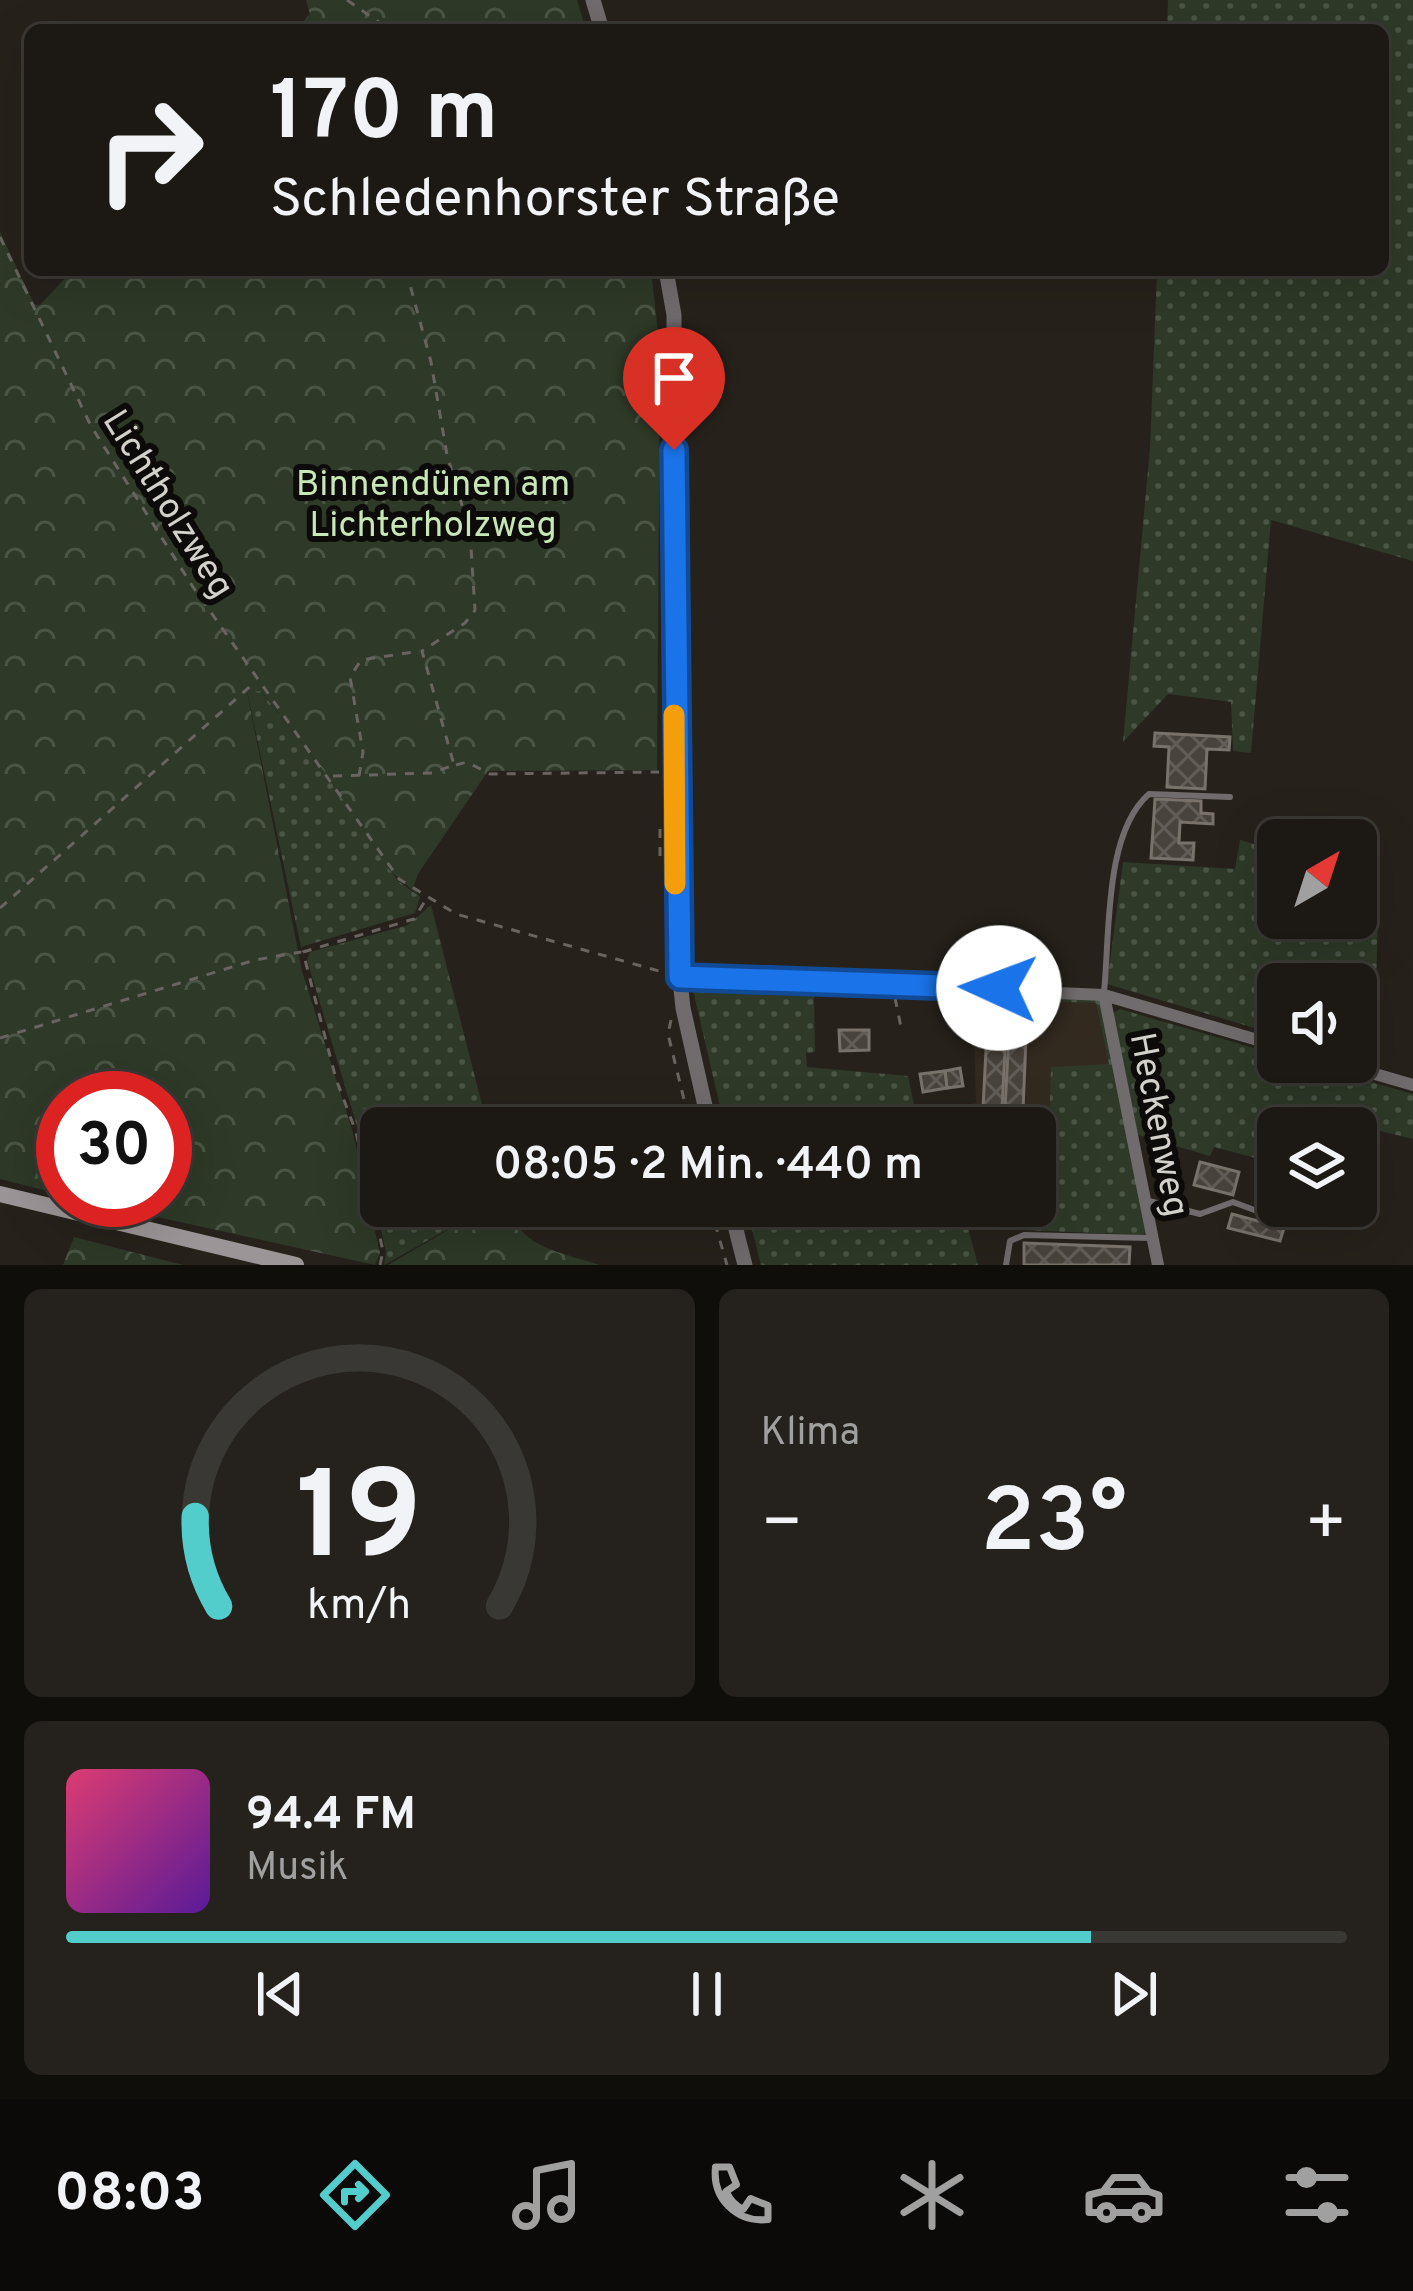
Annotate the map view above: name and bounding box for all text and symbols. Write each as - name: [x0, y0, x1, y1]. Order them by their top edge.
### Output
- text: 170 m: [270, 63, 498, 169]
- icon: right: [72, 72, 228, 228]
- text: Schledenhorster Straße: [270, 167, 840, 236]
- pin: [623, 327, 725, 450]
- icon: arrive: [641, 345, 707, 411]
- street label: Lichtholzweg: [90, 402, 243, 608]
- park label: Binnendünen am Lichterholzweg: [296, 463, 570, 550]
- north arrow: [1257, 819, 1377, 939]
- map controls: [1257, 819, 1377, 1227]
- position arrow: [936, 925, 1062, 1051]
- button: sound: [1257, 963, 1377, 1083]
- street label: Heckenweg: [1117, 1029, 1197, 1221]
- speed limit sign: 30: [36, 1071, 192, 1227]
- button: layers: [1257, 1107, 1377, 1227]
- text: 08:05 · 2 Min. · 440 m: [493, 1138, 923, 1195]
- text: Klima: [761, 1410, 860, 1459]
- text: 19: [296, 1445, 423, 1603]
- text: 23°: [981, 1470, 1127, 1583]
- text: −: [761, 1485, 803, 1568]
- text: +: [1304, 1485, 1347, 1568]
- text: km/h: [307, 1580, 411, 1634]
- text: 94.4 FM: [246, 1788, 416, 1845]
- text: Musik: [246, 1845, 348, 1894]
- icon: previous: [247, 1961, 313, 2027]
- icon: pause: [674, 1961, 740, 2027]
- icon: next: [1101, 1961, 1167, 2027]
- icon: directions: [313, 2153, 397, 2237]
- icon: music: [505, 2153, 589, 2237]
- icon: phone: [698, 2153, 782, 2237]
- icon: climate: [890, 2153, 974, 2237]
- icon: car: [1082, 2153, 1166, 2237]
- icon: filters: [1275, 2153, 1359, 2237]
- text: 08:03: [54, 2161, 205, 2230]

